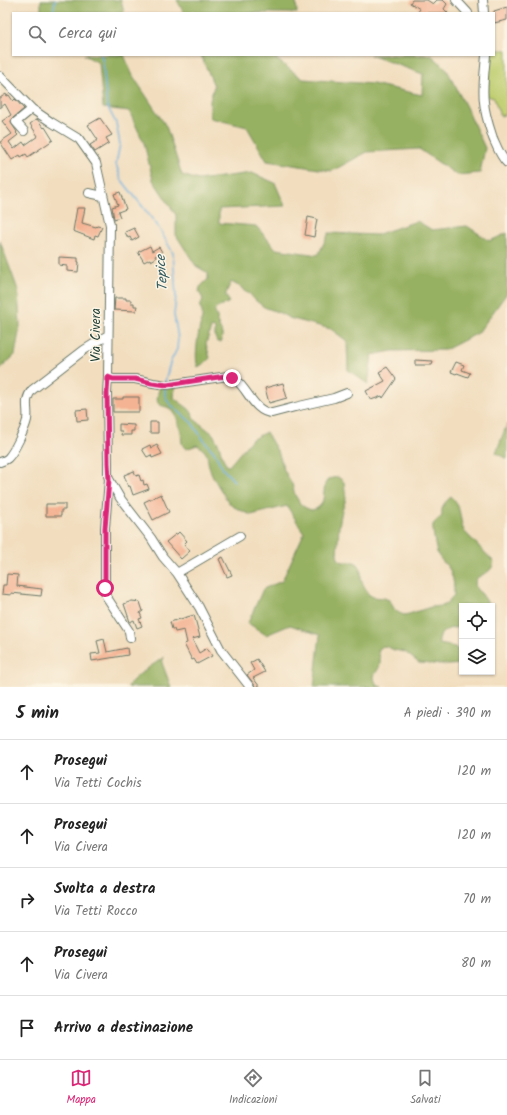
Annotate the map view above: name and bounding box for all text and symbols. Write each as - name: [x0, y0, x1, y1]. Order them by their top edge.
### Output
- search box: [12, 12, 495, 56]
- text: Cerca qui: [58, 22, 116, 46]
- icon: search: [26, 23, 48, 45]
- water label: Tepice: [150, 252, 174, 292]
- street label: Via Civera: [86, 308, 107, 362]
- route end: [223, 369, 241, 387]
- route start: [96, 579, 114, 597]
- map controls: [459, 603, 495, 675]
- button: locate: [459, 603, 495, 639]
- button: layers: [459, 639, 495, 675]
- text: 5 min: [16, 700, 59, 727]
- text: A piedi · 390 m: [404, 703, 491, 724]
- text: Prosegui: [54, 749, 107, 773]
- icon: ahead: [16, 761, 38, 783]
- text: 120 m: [457, 761, 491, 782]
- text: Via Tetti Cochis: [54, 773, 142, 794]
- text: Prosegui: [54, 813, 107, 837]
- icon: ahead: [16, 825, 38, 847]
- text: 120 m: [457, 825, 491, 846]
- text: Via Civera: [54, 837, 108, 858]
- text: Svolta a destra: [54, 877, 155, 901]
- icon: right: [16, 889, 38, 911]
- text: 70 m: [463, 889, 491, 910]
- text: Via Tetti Rocco: [54, 901, 137, 922]
- text: Prosegui: [54, 941, 107, 965]
- icon: ahead: [16, 953, 38, 975]
- text: 80 m: [461, 953, 491, 974]
- text: Via Civera: [54, 965, 108, 986]
- text: Arrivo a destinazione: [54, 1016, 193, 1040]
- icon: arrive: [16, 1017, 38, 1039]
- tab: Mappa: [66, 1067, 96, 1109]
- tab: Indicazioni: [229, 1067, 277, 1109]
- tab: Salvati: [410, 1067, 441, 1109]

